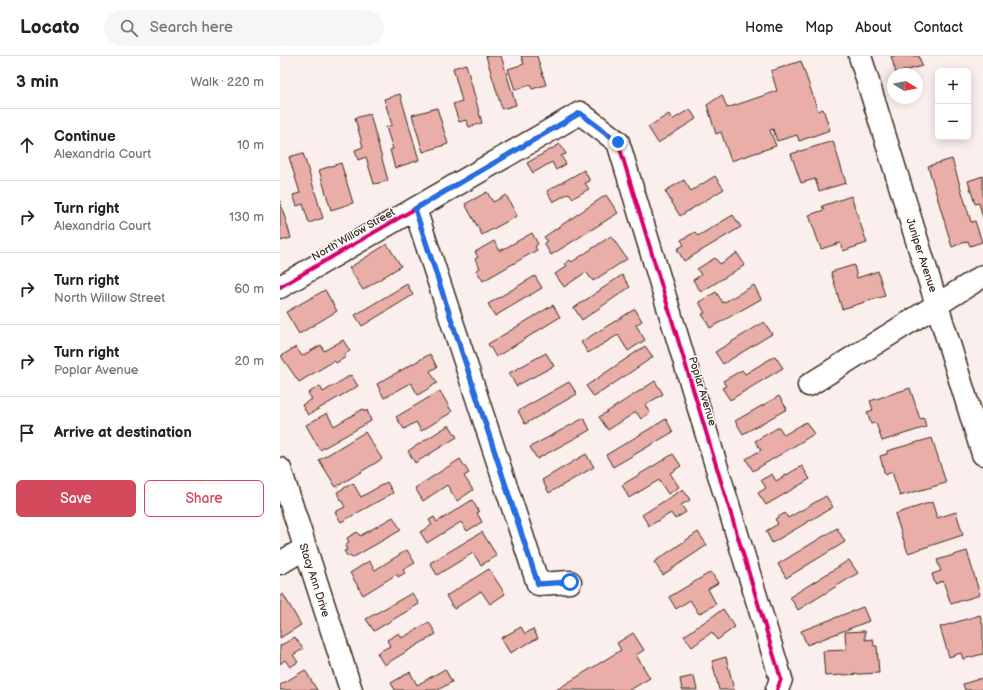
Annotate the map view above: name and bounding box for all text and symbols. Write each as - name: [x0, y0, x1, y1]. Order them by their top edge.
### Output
- search box: [104, 10, 384, 46]
- text: Locato: [20, 16, 80, 39]
- icon: search: [118, 17, 140, 39]
- text: Search here: [150, 18, 233, 37]
- text: Home: [745, 19, 783, 36]
- text: Map: [805, 19, 833, 36]
- text: About: [855, 19, 892, 36]
- text: Contact: [914, 19, 963, 36]
- north arrow: [887, 68, 923, 104]
- map controls: [935, 68, 971, 140]
- button: +: [935, 68, 971, 104]
- text: 3 min: [16, 72, 59, 92]
- text: Walk · 220 m: [191, 74, 264, 90]
- button: −: [935, 104, 971, 140]
- text: Continue: [54, 127, 116, 146]
- route end: [609, 133, 627, 151]
- icon: ahead: [16, 134, 38, 156]
- text: 10 m: [237, 137, 264, 153]
- text: Alexandria Court: [54, 146, 151, 162]
- text: Turn right: [54, 199, 119, 218]
- street label: North Willow Street: [309, 205, 398, 264]
- icon: right: [16, 206, 38, 228]
- text: 130 m: [229, 209, 264, 225]
- street label: Juniper Avenue: [903, 216, 940, 294]
- text: Alexandria Court: [54, 218, 151, 234]
- text: Turn right: [54, 271, 119, 290]
- icon: right: [16, 278, 38, 300]
- text: 60 m: [234, 281, 264, 297]
- text: North Willow Street: [54, 290, 165, 306]
- text: Turn right: [54, 343, 119, 362]
- icon: right: [16, 350, 38, 372]
- text: 20 m: [234, 353, 264, 369]
- street label: Poplar Avenue: [686, 355, 719, 428]
- text: Poplar Avenue: [54, 362, 139, 378]
- icon: arrive: [16, 422, 38, 444]
- text: Arrive at destination: [54, 423, 192, 442]
- button: Save: [16, 480, 136, 517]
- button: Share: [144, 480, 264, 517]
- street label: Stacy Ann Drive: [296, 542, 333, 619]
- route start: [561, 573, 579, 591]

